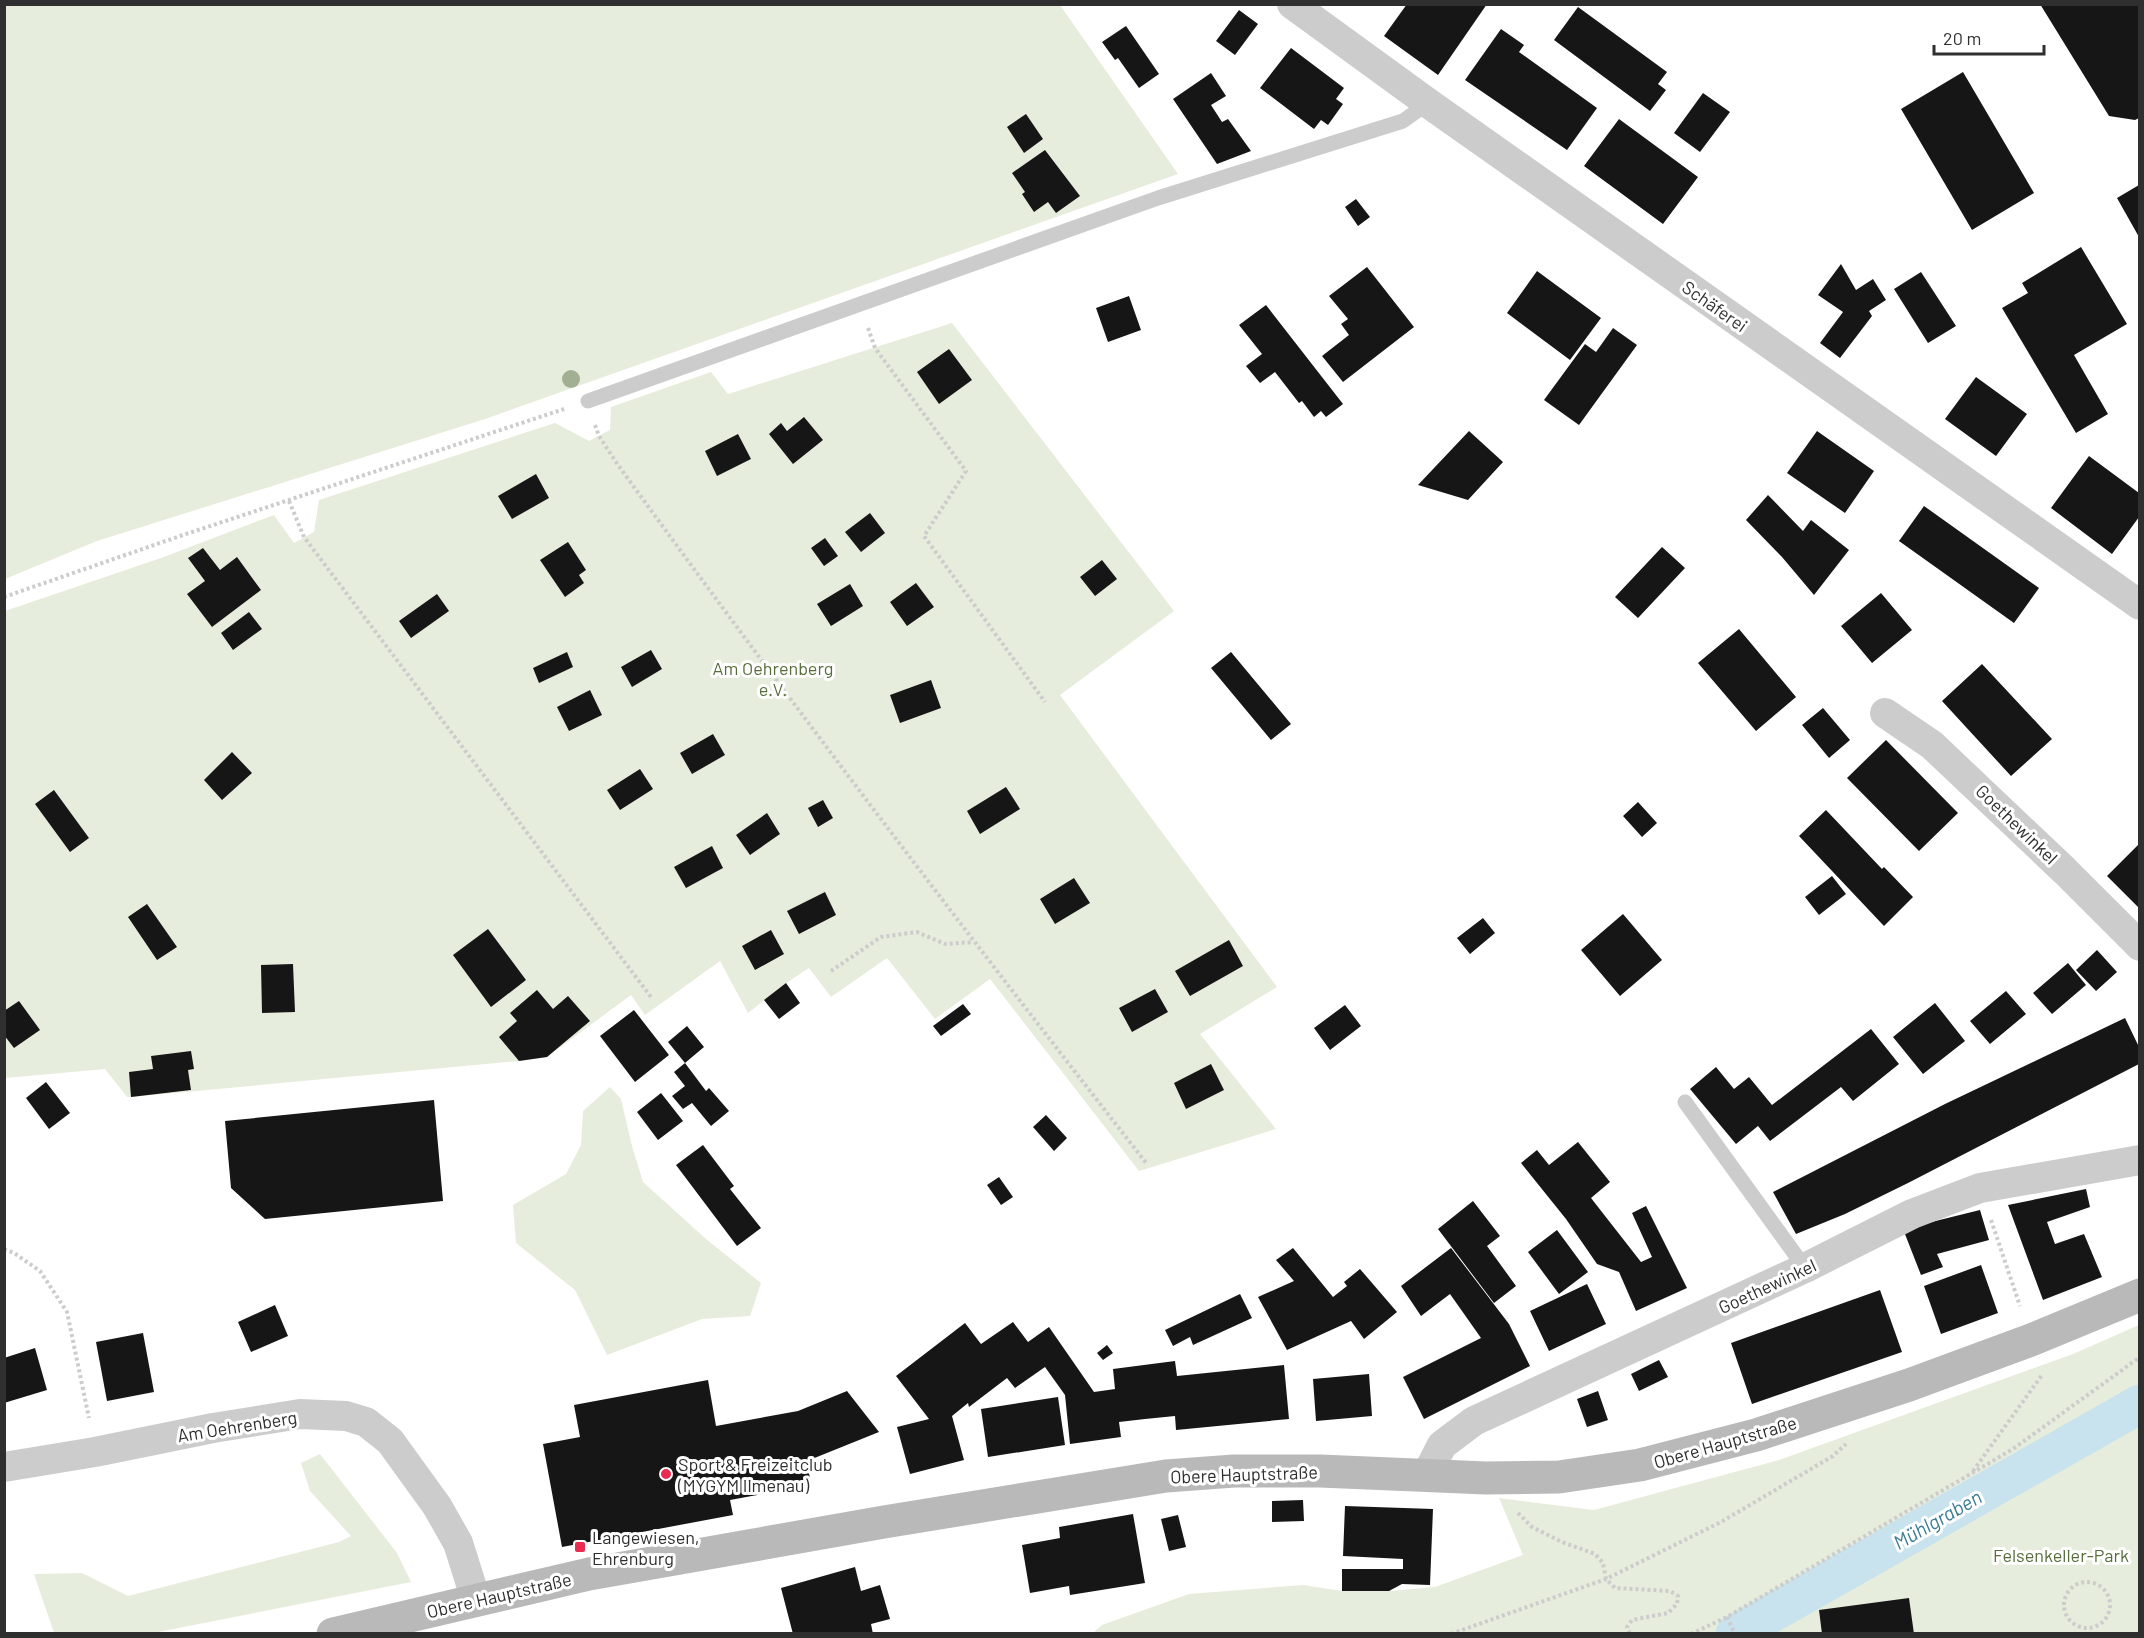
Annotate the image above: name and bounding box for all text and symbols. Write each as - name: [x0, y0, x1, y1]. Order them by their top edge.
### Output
- scale bar: [1934, 18, 2044, 56]
- text: 20 m: [1943, 27, 1981, 49]
- street label: Schäferei: [1678, 276, 1752, 336]
- park label: Am Oehrenberg e.V.: [713, 657, 833, 700]
- street label: Goethewinkel: [1971, 779, 2063, 869]
- street label: Goethewinkel: [1715, 1254, 1819, 1318]
- street label: Am Oehrenberg: [176, 1406, 298, 1446]
- street label: Obere Hauptstraße: [1651, 1411, 1799, 1473]
- place label: Sport & Freizeitclub (MYGYM Ilmenau): [677, 1453, 833, 1496]
- street label: Obere Hauptstraße: [1170, 1460, 1318, 1488]
- marker: Sport & Freizeitclub (MYGYM Ilmenau): [659, 1467, 673, 1481]
- water label: Mühlgraben: [1888, 1484, 1986, 1554]
- place label: Langewiesen, Ehrenburg: [592, 1526, 699, 1569]
- marker: Langewiesen, Ehrenburg: [573, 1540, 587, 1554]
- park label: Felsenkeller-Park: [1993, 1544, 2129, 1566]
- street label: Obere Hauptstraße: [425, 1568, 573, 1622]

